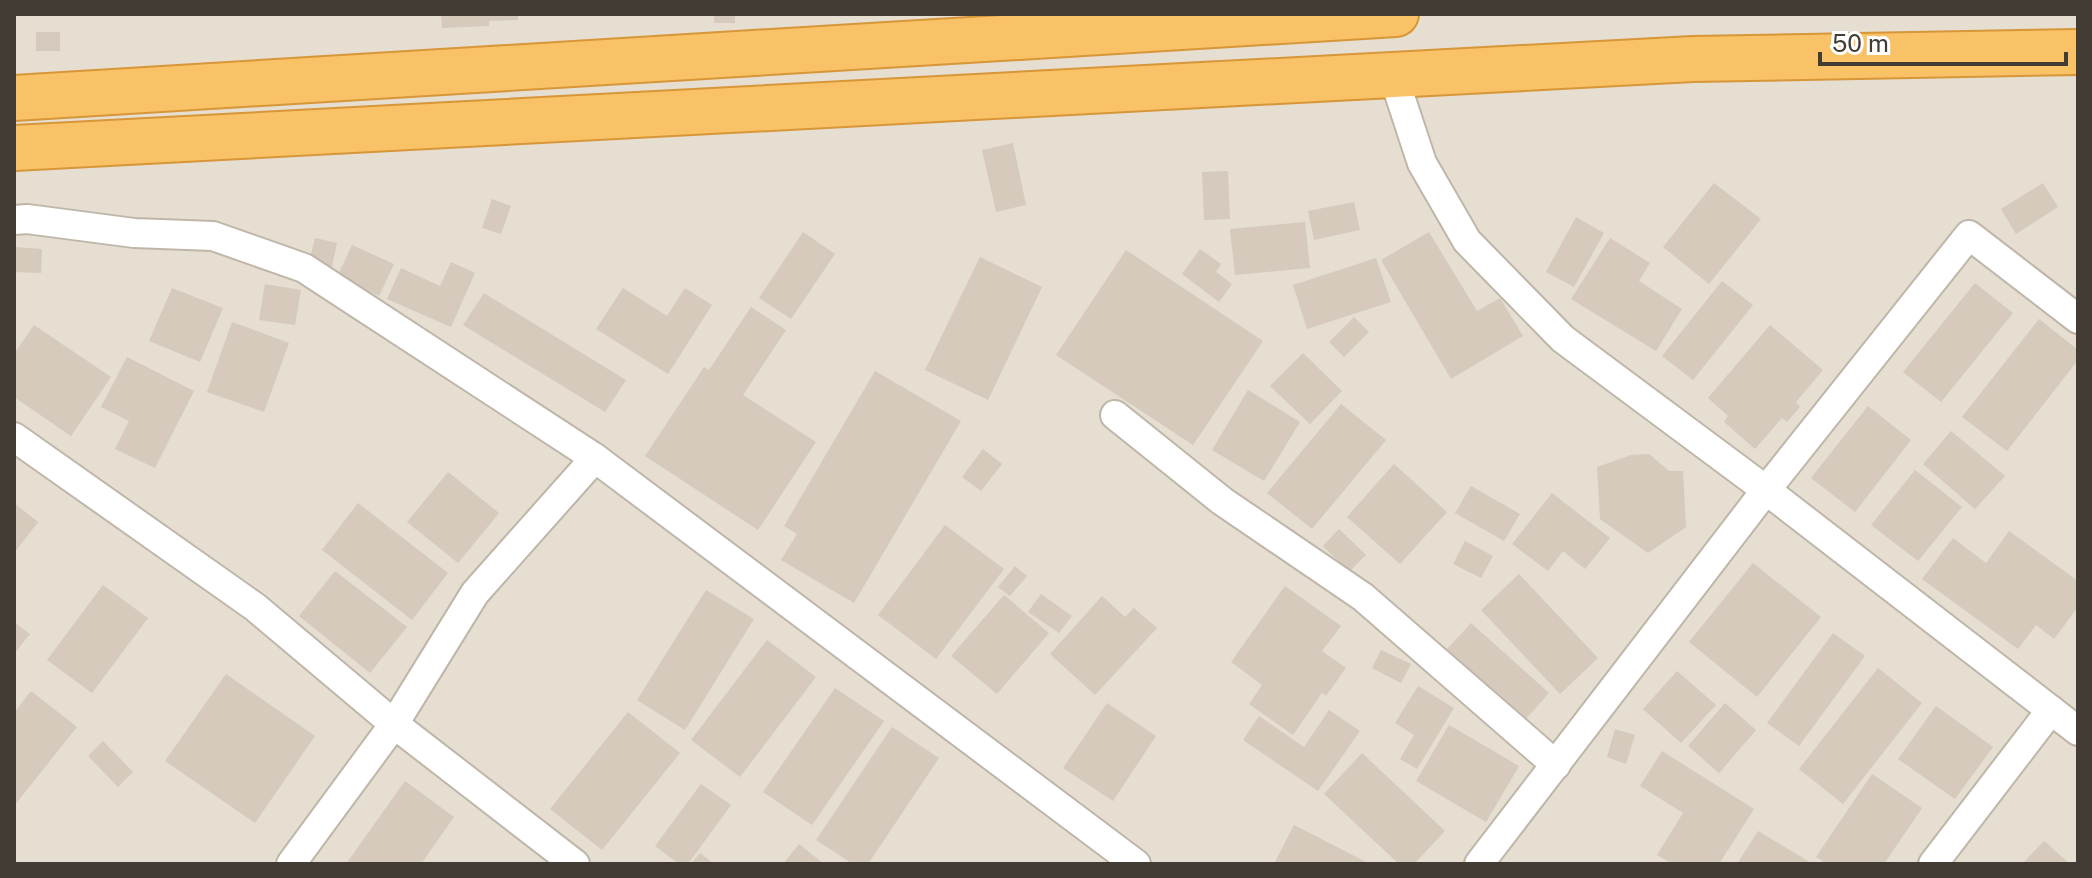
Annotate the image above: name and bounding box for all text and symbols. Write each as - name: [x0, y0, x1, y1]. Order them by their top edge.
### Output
- scale bar: [1820, 16, 2066, 66]
- text: 50 m: [1832, 29, 1889, 57]

